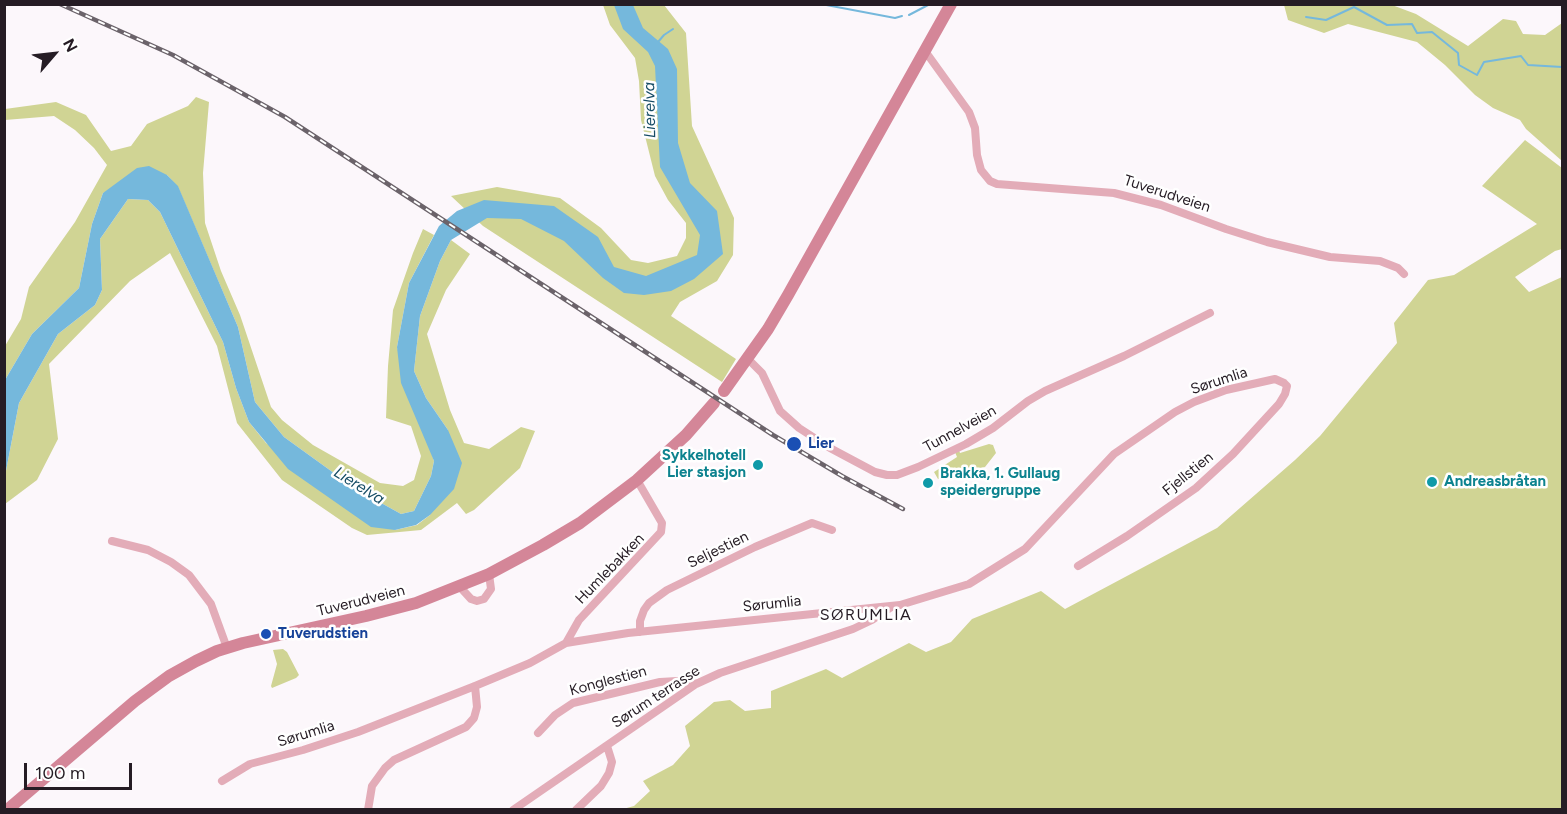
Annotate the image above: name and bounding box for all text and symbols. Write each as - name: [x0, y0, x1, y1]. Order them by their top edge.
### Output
- north arrow: [24, 24, 84, 84]
- text: N: [59, 35, 82, 55]
- water label: Lierelva: [640, 82, 660, 138]
- street label: Tuverudveien: [1121, 172, 1213, 216]
- street label: Sørumlia: [1188, 363, 1250, 399]
- street label: Tunnelveien: [921, 402, 999, 456]
- marker: Lier: [785, 435, 803, 453]
- place label: Lier: [808, 435, 834, 453]
- place label: Sykkelhotell Lier stasjon: [662, 447, 746, 482]
- street label: Fjellstien: [1159, 448, 1217, 500]
- marker: Sykkelhotell Lier stasjon: [751, 458, 765, 472]
- water label: Lierelva: [330, 463, 388, 509]
- place label: Brakka, 1. Gullaug speidergruppe: [940, 465, 1060, 500]
- place label: Andreasbråtan: [1444, 473, 1546, 491]
- marker: Andreasbråtan: [1425, 475, 1439, 489]
- marker: Brakka, 1. Gullaug speidergruppe: [921, 476, 935, 490]
- street label: Seljestien: [685, 528, 751, 572]
- street label: Humlebakken: [572, 530, 648, 608]
- street label: Tuverudveien: [315, 581, 407, 621]
- street label: Sørumlia: [742, 592, 802, 616]
- district label: SØRUMLIA: [820, 605, 912, 625]
- place label: Tuverudstien: [278, 625, 368, 643]
- marker: Tuverudstien: [259, 627, 273, 641]
- street label: Konglestien: [567, 662, 649, 700]
- street label: Sørum terrasse: [609, 662, 703, 732]
- street label: Sørumlia: [275, 717, 337, 751]
- scale bar: [27, 751, 135, 789]
- text: 100 m: [35, 762, 85, 784]

